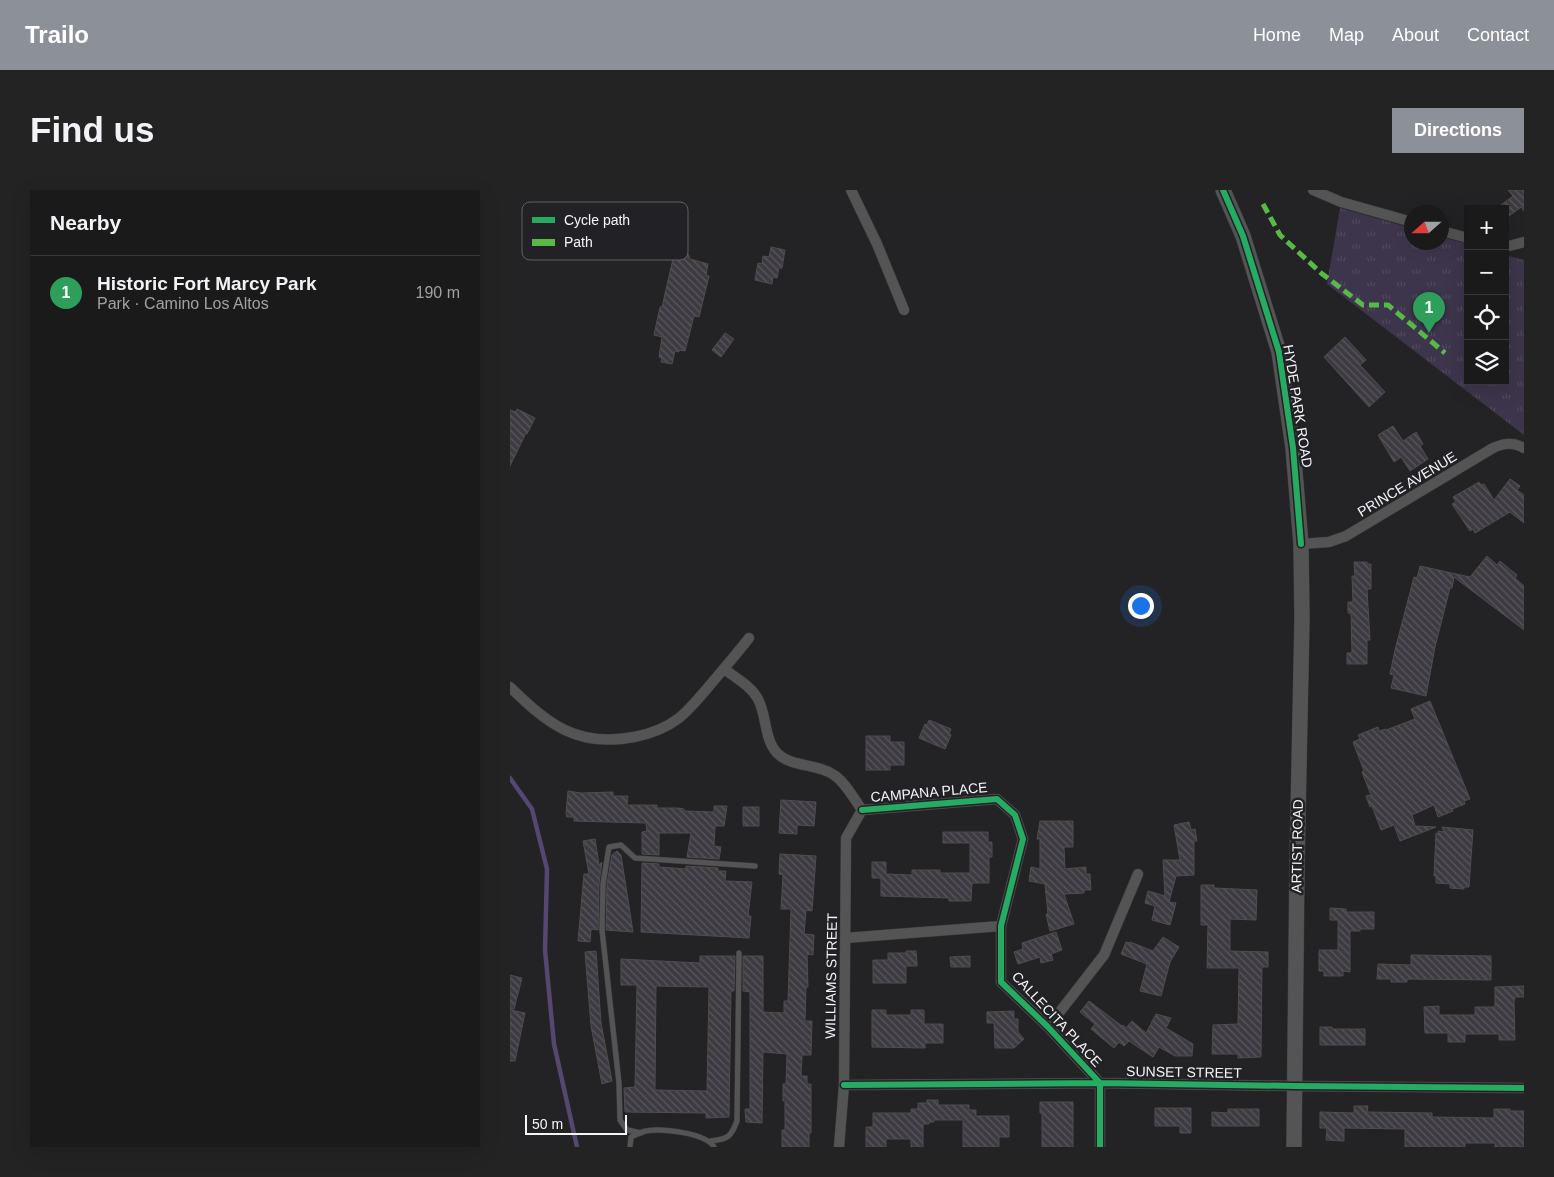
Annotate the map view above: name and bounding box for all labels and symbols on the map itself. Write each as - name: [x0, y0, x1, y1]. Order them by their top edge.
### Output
- legend: [522, 202, 688, 260]
- north arrow: [1404, 205, 1449, 250]
- text: Cycle path: [564, 212, 630, 228]
- text: Path: [564, 234, 593, 250]
- pin: 1: [1413, 292, 1445, 333]
- street label: HYDE PARK ROAD: [1280, 343, 1316, 469]
- street label: PRINCE AVENUE: [1355, 448, 1459, 520]
- your location: [1128, 593, 1154, 619]
- street label: CAMPANA PLACE: [870, 779, 988, 805]
- street label: ARTIST ROAD: [1288, 799, 1306, 893]
- street label: WILLIAMS STREET: [822, 912, 840, 1039]
- street label: CALLECITA PLACE: [1009, 968, 1105, 1070]
- street label: SUNSET STREET: [1126, 1063, 1242, 1081]
- scale bar: [525, 1112, 628, 1135]

